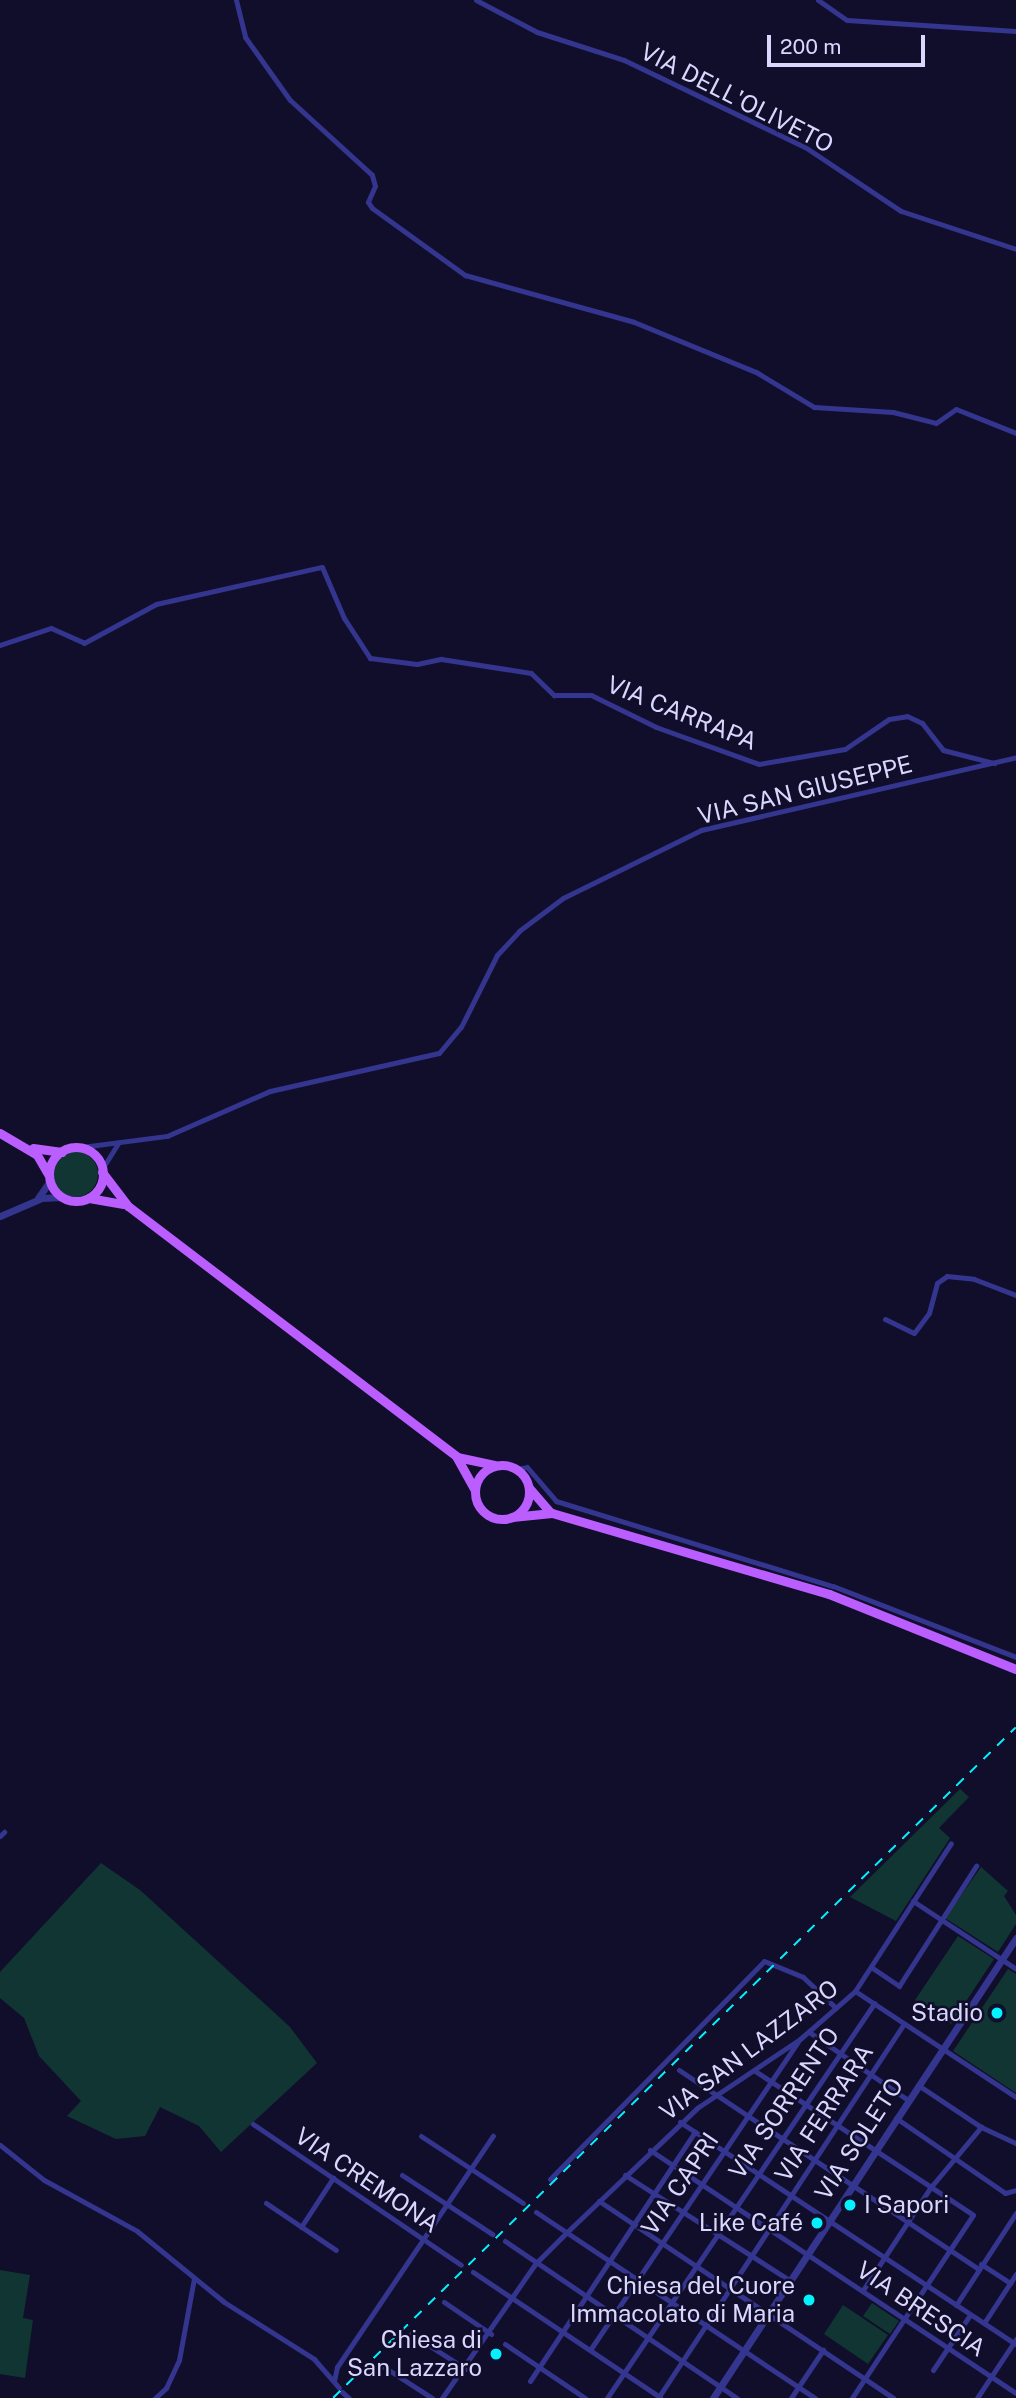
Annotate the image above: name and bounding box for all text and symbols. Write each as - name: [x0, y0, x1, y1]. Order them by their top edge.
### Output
- scale bar: [771, 21, 928, 65]
- text: 200 m: [780, 34, 841, 59]
- street label: VIA DELL'OLIVETO: [636, 37, 838, 159]
- street label: VIA CARRAPA: [603, 670, 761, 756]
- street label: VIA SAN GIUSEPPE: [695, 749, 915, 831]
- street label: VIA SAN LAZZARO: [654, 1974, 844, 2126]
- place label: Stadio: [911, 1999, 983, 2027]
- marker: Stadio: [989, 2005, 1005, 2021]
- street label: VIA SORRENTO: [723, 2022, 845, 2184]
- street label: VIA FERRARA: [769, 2039, 879, 2187]
- street label: VIA SOLETO: [809, 2072, 909, 2206]
- street label: VIA CREMONA: [289, 2121, 445, 2239]
- street label: VIA CAPRI: [635, 2127, 725, 2241]
- place label: I Sapori: [864, 2191, 949, 2219]
- marker: I Sapori: [842, 2197, 858, 2213]
- place label: Like Café: [699, 2209, 803, 2237]
- marker: Like Café: [809, 2215, 825, 2231]
- street label: VIA BRESCIA: [851, 2255, 991, 2363]
- place label: Chiesa del Cuore Immacolato di Maria: [569, 2272, 795, 2328]
- marker: Chiesa del Cuore Immacolato di Maria: [801, 2292, 817, 2308]
- place label: Chiesa di San Lazzaro: [347, 2326, 482, 2382]
- marker: Chiesa di San Lazzaro: [488, 2346, 504, 2362]

